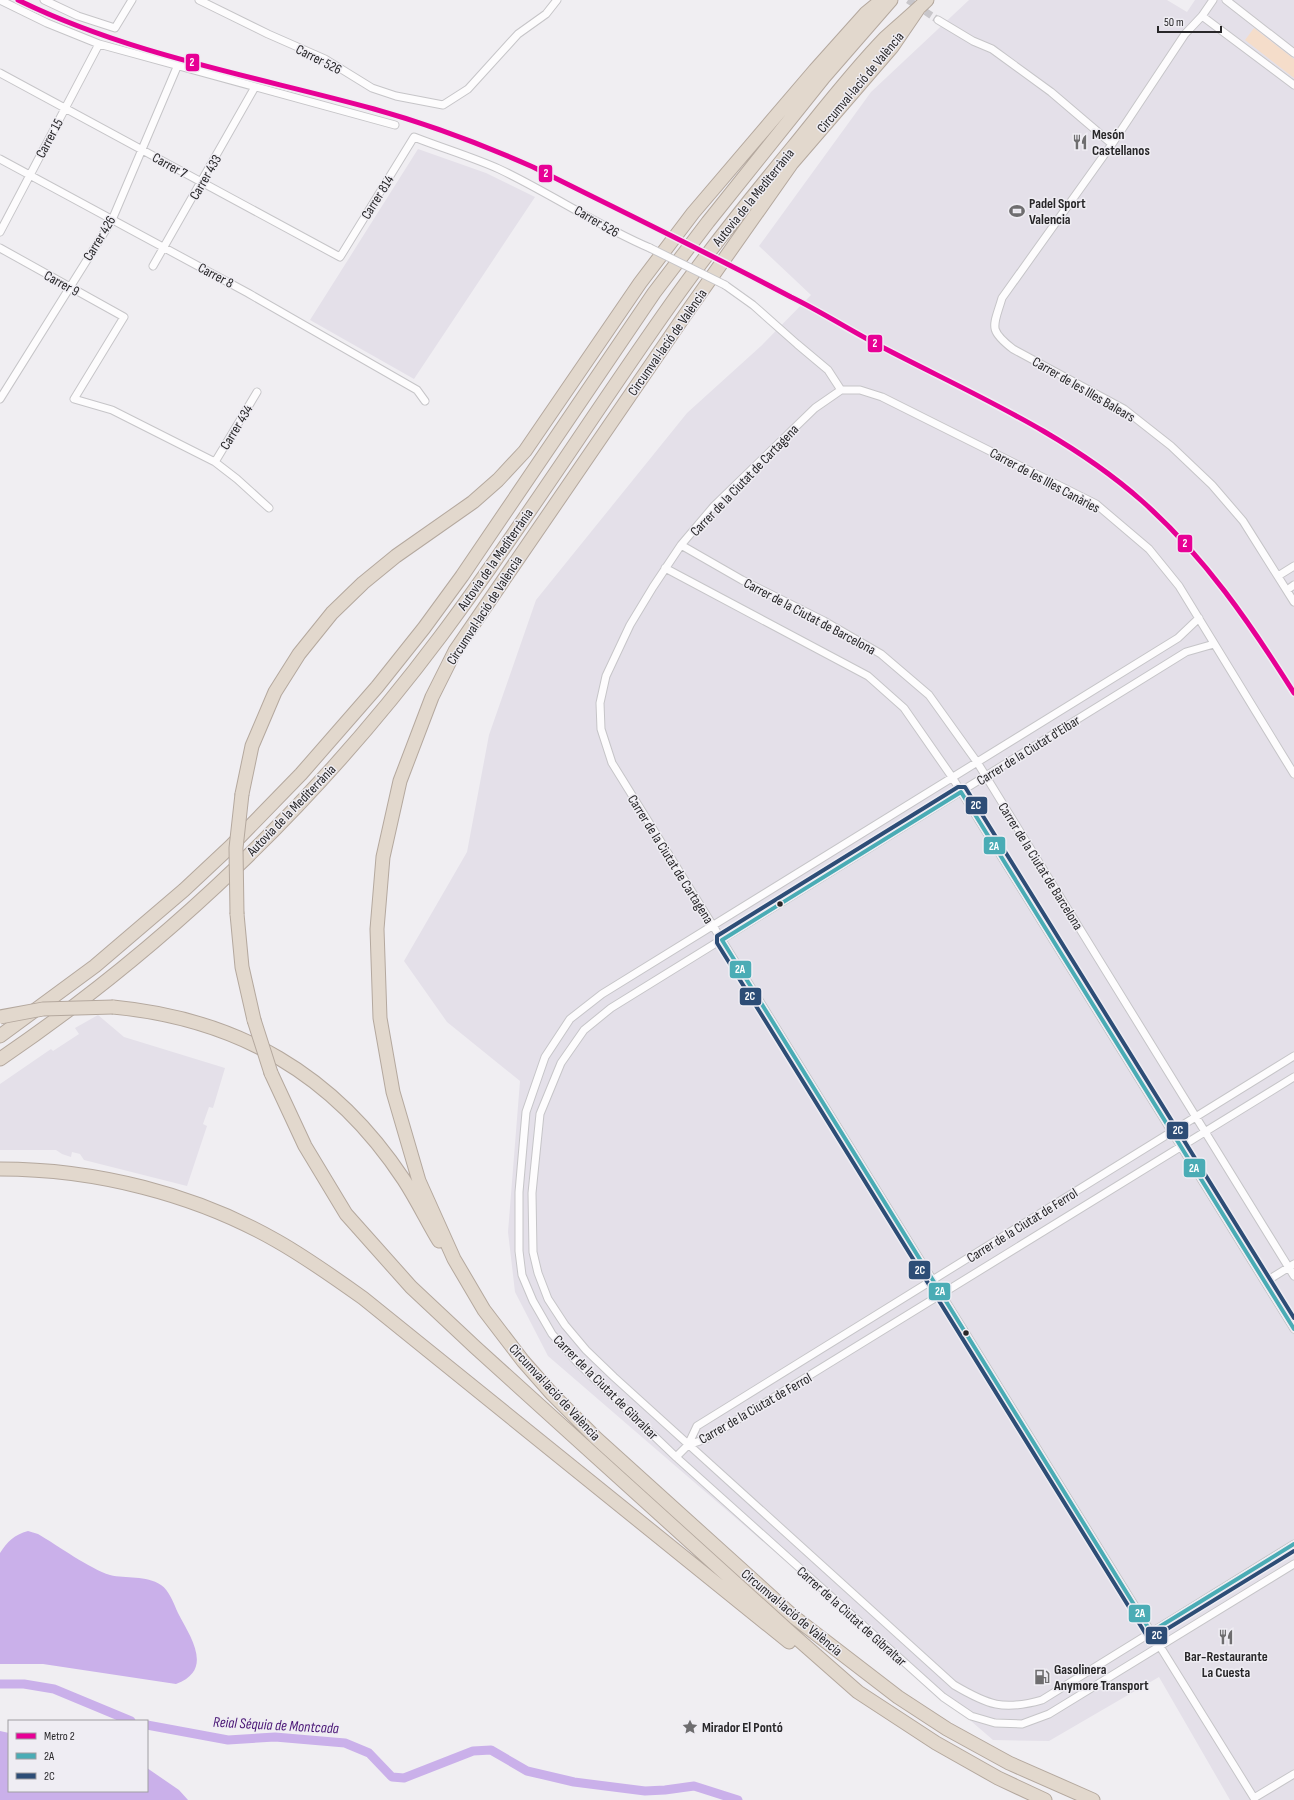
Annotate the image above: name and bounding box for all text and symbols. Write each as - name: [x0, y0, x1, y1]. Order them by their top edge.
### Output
- scale bar: [1158, 8, 1221, 34]
- text: 50 m: [1164, 15, 1184, 30]
- street label: Circumval·lació de València: [813, 28, 908, 136]
- street label: Carrer 526: [293, 41, 345, 78]
- line badge: 2: [185, 53, 200, 72]
- text: 2: [190, 56, 195, 69]
- street label: Carrer 15: [32, 115, 67, 161]
- place label: Mesón Castellanos: [1092, 126, 1150, 159]
- restaurant icon: Mesón Castellanos: [1071, 133, 1089, 151]
- street label: Autovia de la Mediterrània: [708, 145, 798, 250]
- street label: Carrer 7: [149, 149, 191, 182]
- street label: Carrer 433: [186, 152, 225, 203]
- line badge: 2: [538, 164, 553, 183]
- text: 2: [544, 167, 549, 180]
- street label: Carrer 814: [357, 172, 398, 222]
- place label: Padel Sport Valencia: [1029, 195, 1086, 228]
- street label: Carrer 526: [571, 202, 622, 241]
- sports icon: Padel Sport Valencia: [1008, 202, 1026, 220]
- street label: Carrer 426: [79, 213, 119, 264]
- street label: Carrer 8: [195, 259, 236, 292]
- street label: Carrer 9: [41, 267, 82, 300]
- street label: Circumval·lació de València: [624, 286, 711, 399]
- line badge: 2: [867, 334, 883, 353]
- text: 2: [873, 337, 878, 350]
- street label: Carrer de les Illes Balears: [1029, 353, 1138, 426]
- street label: Carrer 434: [216, 402, 256, 453]
- street label: Carrer de la Ciutat de Cartagena: [687, 421, 802, 540]
- street label: Carrer de les Illes Canàries: [987, 444, 1103, 517]
- street label: Autovia de la Mediterrània: [453, 505, 537, 614]
- line badge: 2: [1177, 534, 1193, 553]
- text: 2: [1183, 537, 1188, 550]
- street label: Circumval·lació de València: [443, 553, 526, 668]
- street label: Carrer de la Ciutat de Barcelona: [741, 574, 879, 658]
- street label: Carrer de la Ciutat d'Eibar: [974, 712, 1083, 789]
- street label: Autovia de la Mediterrània: [243, 761, 339, 860]
- street label: Carrer de la Ciutat de Cartagena: [624, 792, 717, 927]
- line badge: 2C: [965, 796, 988, 815]
- text: 2C: [971, 799, 982, 812]
- street label: Carrer de la Ciutat de Barcelona: [994, 799, 1087, 933]
- line badge: 2A: [983, 836, 1006, 855]
- text: 2A: [989, 840, 1000, 853]
- unlabelled marker: [775, 899, 785, 909]
- line badge: 2A: [729, 960, 752, 979]
- text: 2A: [735, 963, 746, 976]
- line badge: 2C: [739, 987, 762, 1006]
- text: 2C: [745, 990, 756, 1003]
- line badge: 2C: [1166, 1121, 1189, 1140]
- text: 2C: [1173, 1124, 1184, 1137]
- line badge: 2A: [1183, 1158, 1206, 1178]
- text: 2A: [1189, 1162, 1200, 1175]
- street label: Carrer de la Ciutat de Ferrol: [964, 1184, 1081, 1266]
- line badge: 2C: [908, 1260, 931, 1280]
- text: 2C: [915, 1264, 926, 1277]
- line badge: 2A: [928, 1282, 951, 1301]
- text: 2A: [935, 1285, 946, 1298]
- unlabelled marker: [961, 1328, 971, 1338]
- street label: Carrer de la Ciutat de Gibraltar: [550, 1331, 662, 1443]
- street label: Circumval·lació de València: [505, 1340, 604, 1444]
- street label: Carrer de la Ciutat de Ferrol: [696, 1369, 815, 1448]
- street label: Carrer de la Ciutat de Gibraltar: [793, 1563, 910, 1670]
- street label: Circumval·lació de València: [738, 1565, 846, 1660]
- line badge: 2A: [1128, 1604, 1151, 1623]
- text: 2A: [1135, 1607, 1146, 1620]
- line badge: 2C: [1145, 1626, 1168, 1645]
- restaurant icon: Bar-Restaurante La Cuesta: [1217, 1628, 1235, 1646]
- text: 2C: [1152, 1629, 1163, 1642]
- place label: Bar-Restaurante La Cuesta: [1184, 1648, 1268, 1681]
- place label: Gasolinera Anymore Transport: [1053, 1661, 1149, 1694]
- fuel station icon: Gasolinera Anymore Transport: [1033, 1668, 1051, 1686]
- water label: Reial Séquia de Montcada: [213, 1713, 339, 1738]
- place icon: Mirador El Pontó: [681, 1718, 699, 1736]
- place label: Mirador El Pontó: [702, 1719, 783, 1736]
- legend: [8, 1720, 148, 1792]
- text: Metro 2: [44, 1729, 75, 1744]
- text: 2A: [44, 1749, 55, 1764]
- text: 2C: [44, 1769, 55, 1784]

